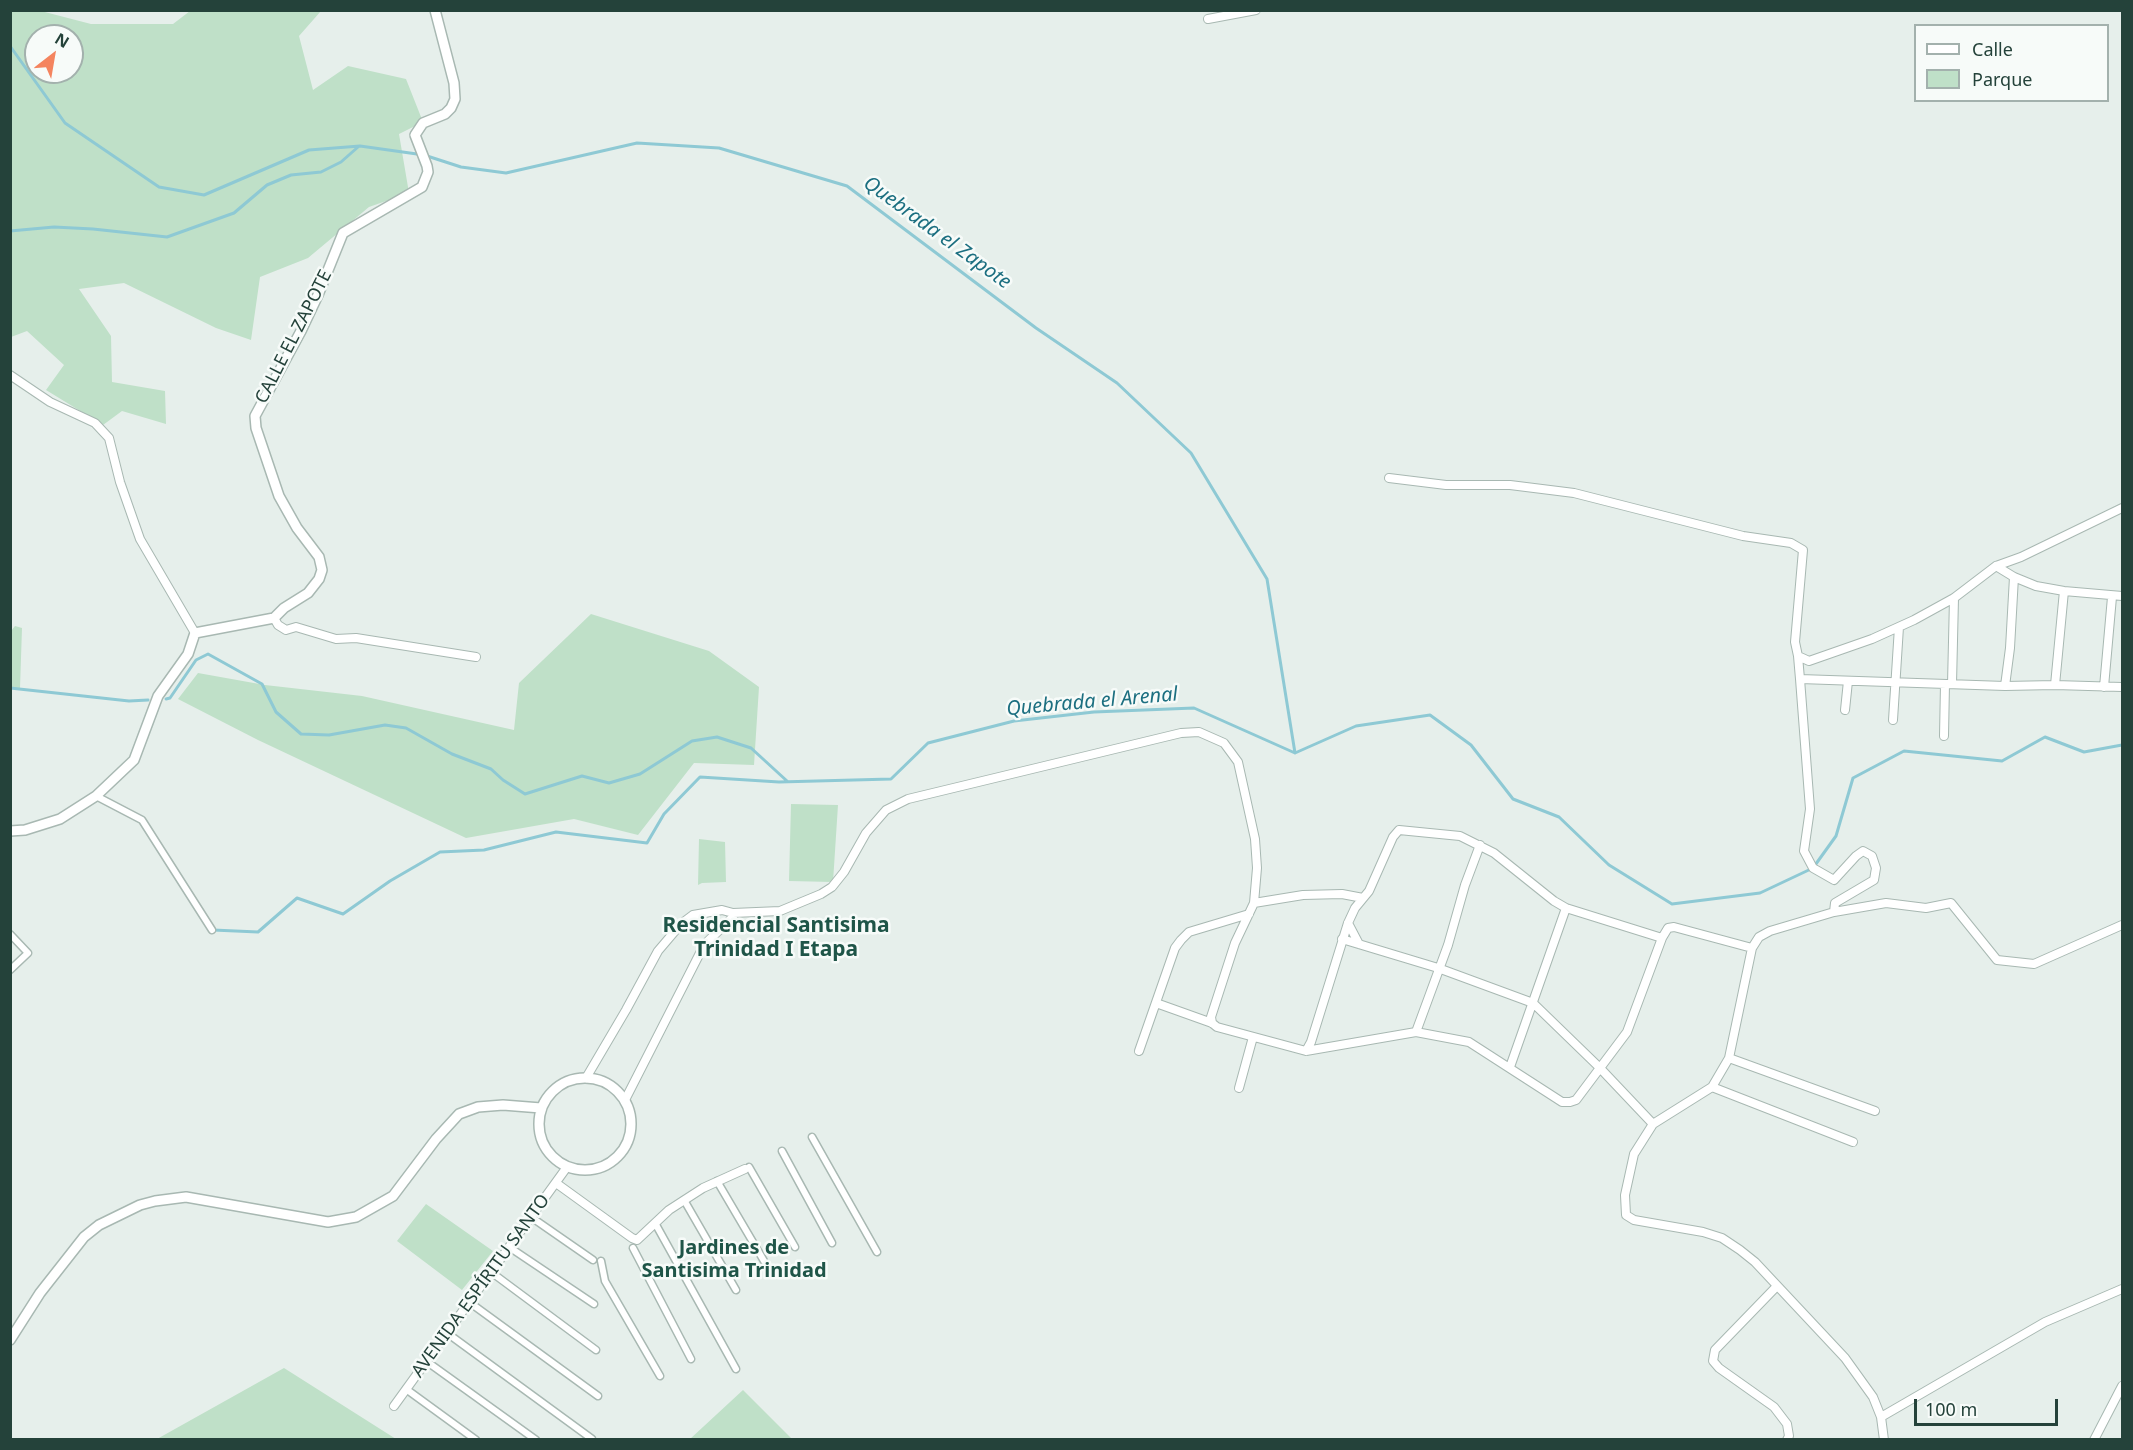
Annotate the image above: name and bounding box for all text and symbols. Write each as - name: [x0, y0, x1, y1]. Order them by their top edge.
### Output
- north arrow: [24, 24, 84, 84]
- legend: [1914, 24, 2109, 102]
- text: N: [51, 28, 73, 53]
- text: Calle: [1972, 37, 2013, 61]
- text: Parque: [1972, 67, 2032, 91]
- water label: Quebrada el Zapote: [859, 171, 1015, 295]
- street label: CALLE EL ZAPOTE: [251, 267, 337, 407]
- water label: Quebrada el Arenal: [1005, 683, 1179, 721]
- district label: Residencial Santisima Trinidad I Etapa: [662, 913, 890, 963]
- street label: AVENIDA ESPÍRITU SANTO: [407, 1190, 555, 1382]
- district label: Jardines de Santisima Trinidad: [641, 1236, 827, 1283]
- scale bar: [1917, 1387, 2061, 1425]
- text: 100 m: [1925, 1397, 1977, 1421]

